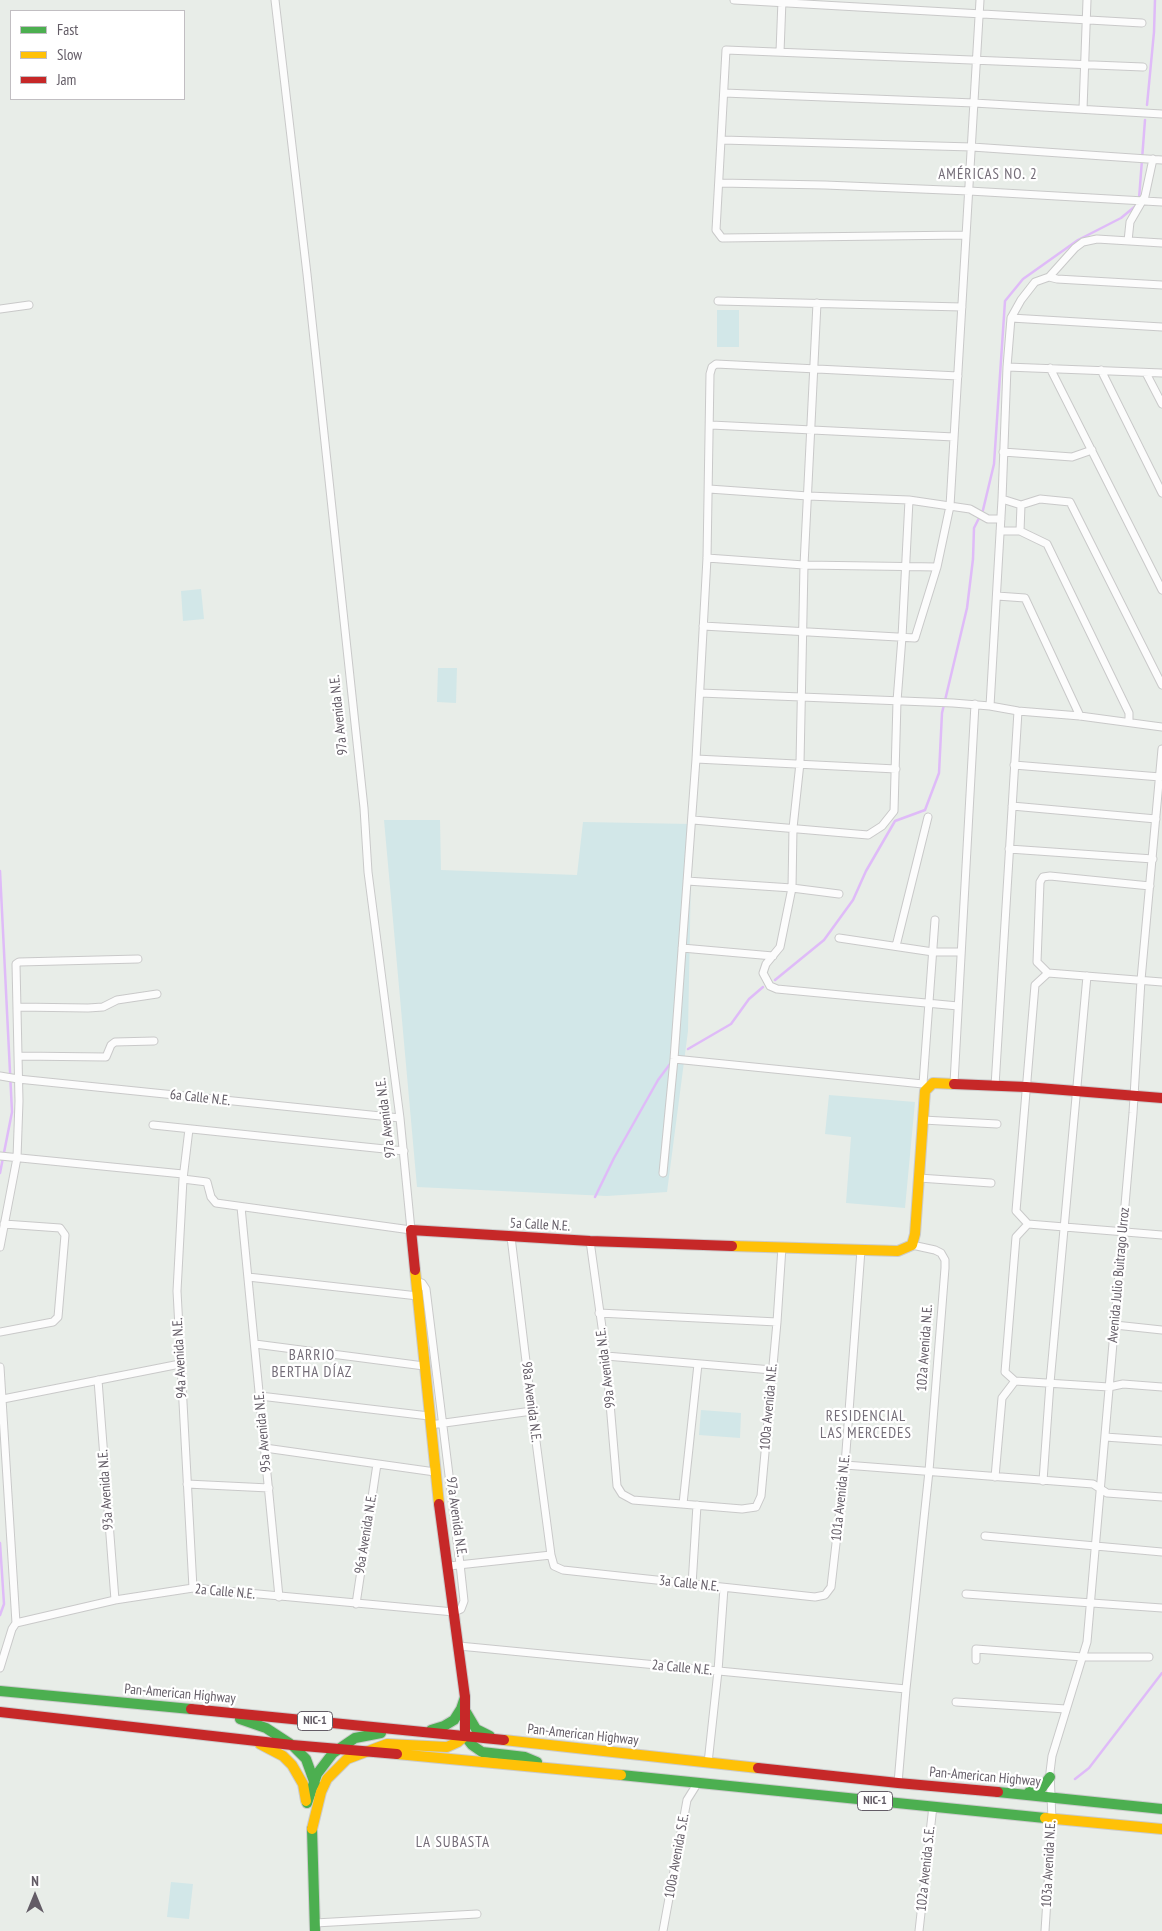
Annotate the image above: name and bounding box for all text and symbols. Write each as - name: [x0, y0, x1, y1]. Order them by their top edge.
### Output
- legend: [10, 10, 185, 100]
- text: Fast: [57, 20, 78, 39]
- text: Slow: [57, 45, 82, 64]
- text: Jam: [57, 70, 76, 89]
- district label: AMÉRICAS NO. 2: [936, 166, 1040, 184]
- street label: 97a Avenida N.E.: [326, 674, 352, 756]
- street label: 97a Avenida N.E.: [373, 1077, 399, 1159]
- street label: 6a Calle N.E.: [169, 1086, 231, 1110]
- street label: Avenida Julio Buitrago Urroz: [1105, 1207, 1133, 1343]
- street label: 5a Calle N.E.: [509, 1215, 571, 1235]
- street label: 102a Avenida N.E.: [914, 1304, 936, 1392]
- street label: 94a Avenida N.E.: [169, 1317, 191, 1399]
- street label: 99a Avenida N.E.: [593, 1327, 619, 1409]
- district label: BARRIO BERTHA DÍAZ: [270, 1347, 354, 1382]
- street label: 98a Avenida N.E.: [518, 1361, 544, 1443]
- street label: 100a Avenida N.E.: [757, 1363, 781, 1451]
- street label: 95a Avenida N.E.: [251, 1391, 275, 1473]
- district label: RESIDENCIAL LAS MERCEDES: [819, 1408, 913, 1443]
- street label: 93a Avenida N.E.: [95, 1449, 117, 1531]
- street label: 101a Avenida N.E.: [828, 1454, 854, 1542]
- street label: 97a Avenida N.E.: [442, 1476, 470, 1558]
- street label: 96a Avenida N.E.: [351, 1493, 381, 1575]
- street label: 3a Calle N.E.: [658, 1572, 720, 1596]
- street label: 2a Calle N.E.: [194, 1581, 256, 1603]
- street label: 2a Calle N.E.: [651, 1657, 713, 1679]
- street label: Pan-American Highway: [124, 1681, 236, 1707]
- road number: NIC-1: [298, 1712, 332, 1730]
- street label: Pan-American Highway: [527, 1721, 639, 1749]
- street label: Pan-American Highway: [929, 1764, 1041, 1790]
- road number: NIC-1: [858, 1792, 892, 1810]
- street label: 100a Avenida S.E.: [661, 1812, 693, 1900]
- street label: 103a Avenida N.E.: [1038, 1820, 1060, 1908]
- street label: 102a Avenida S.E.: [913, 1826, 939, 1912]
- district label: LA SUBASTA: [415, 1834, 491, 1852]
- north arrow: [10, 1871, 60, 1921]
- text: N: [31, 1872, 39, 1890]

